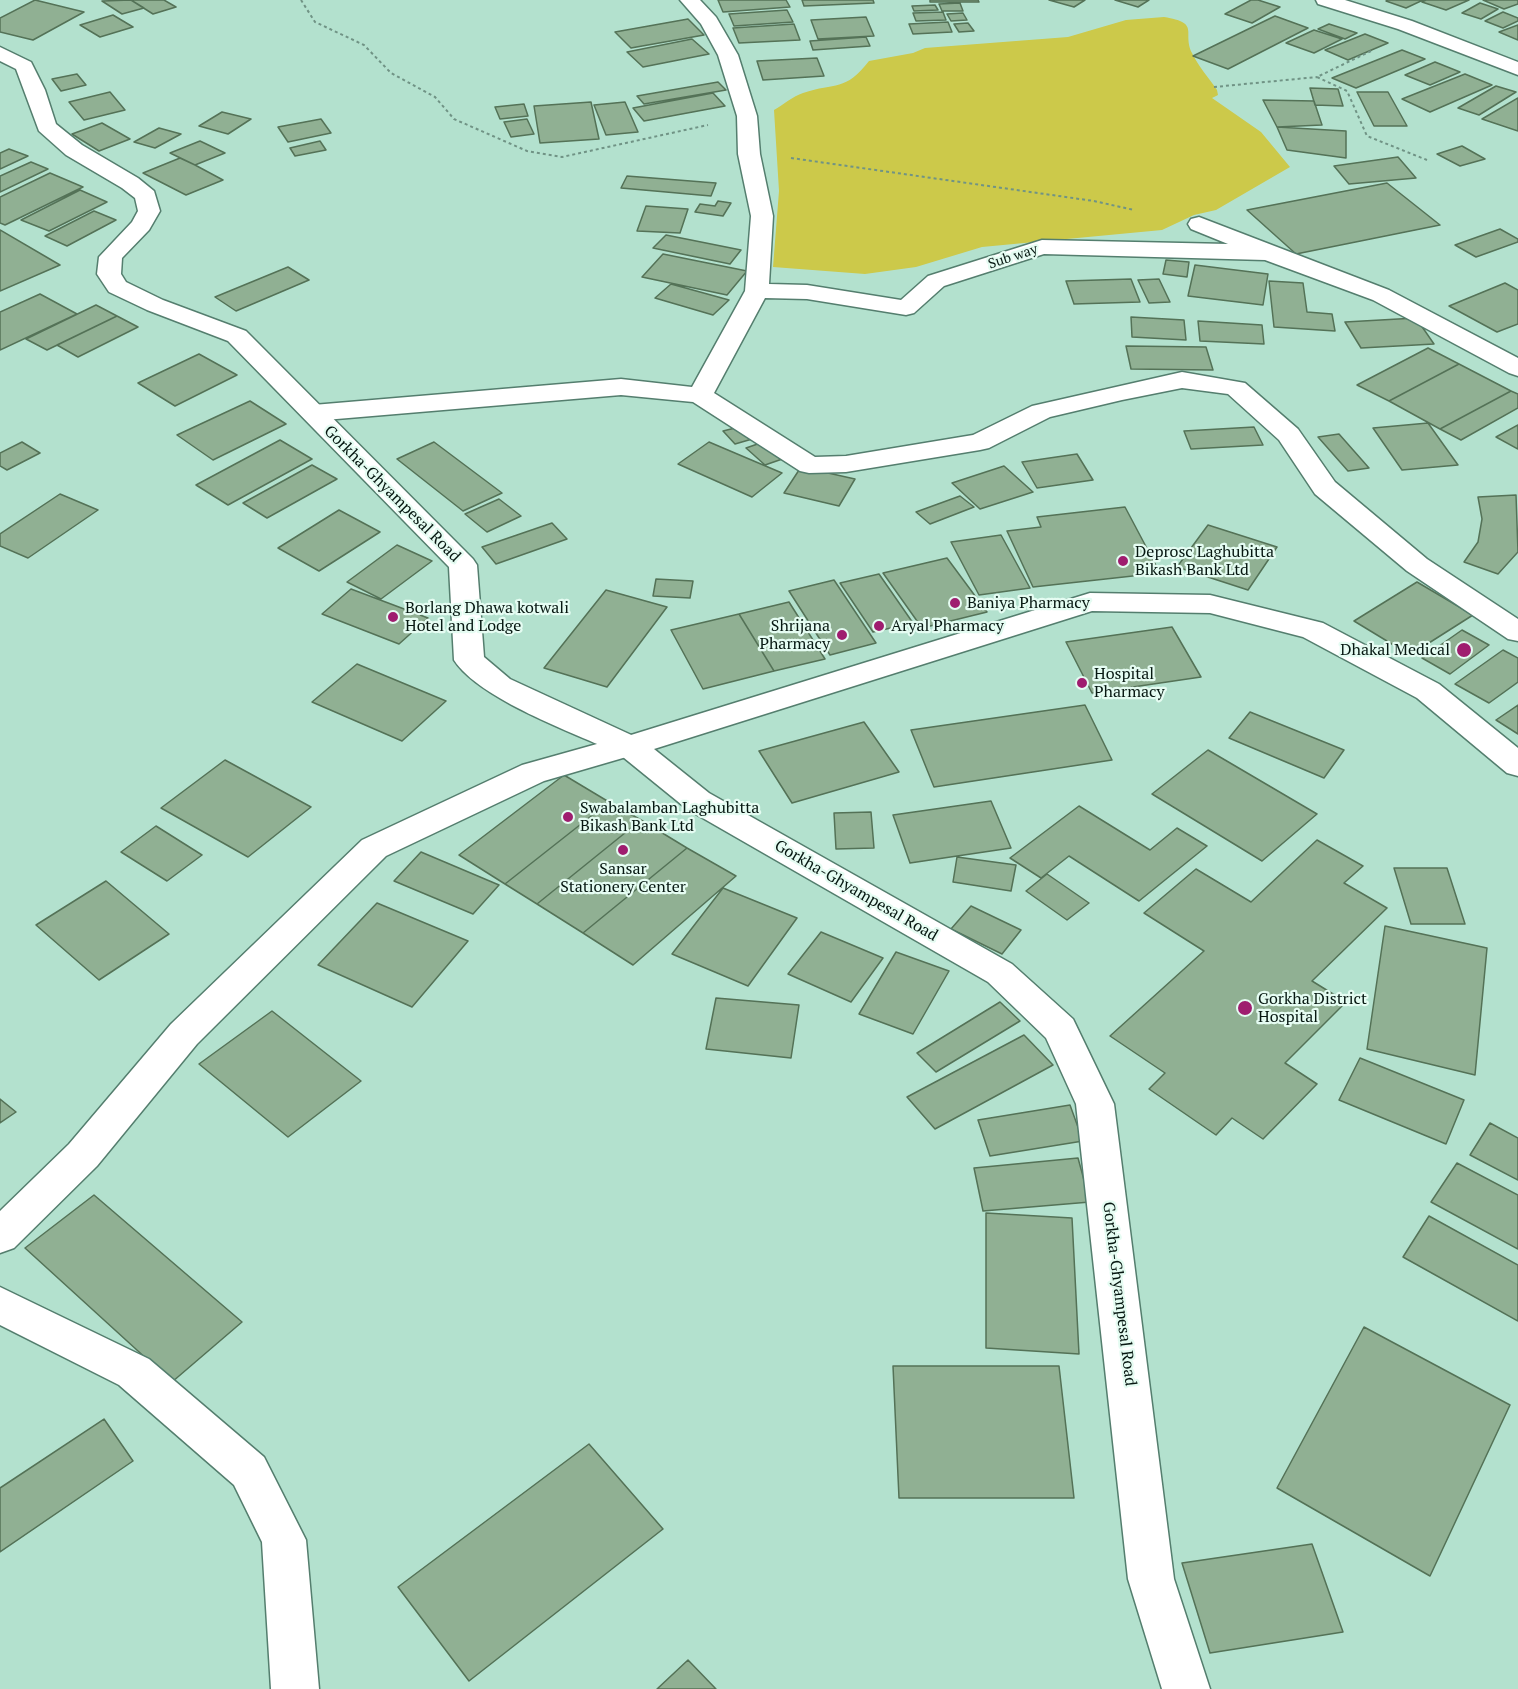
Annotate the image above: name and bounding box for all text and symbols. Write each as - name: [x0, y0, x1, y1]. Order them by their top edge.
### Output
- street label: Sub way: [986, 241, 1040, 273]
- street label: Gorkha-Ghyampesal Road: [320, 422, 464, 566]
- place label: Deprosc Laghubitta Bikash Bank Ltd: [1135, 542, 1274, 580]
- marker: Deprosc Laghubitta Bikash Bank Ltd: [1116, 554, 1130, 568]
- place label: Baniya Pharmacy: [967, 593, 1090, 613]
- marker: Baniya Pharmacy: [948, 596, 962, 610]
- place label: Borlang Dhawa kotwali Hotel and Lodge: [405, 598, 569, 636]
- marker: Borlang Dhawa kotwali Hotel and Lodge: [386, 610, 400, 624]
- place label: Shrijana Pharmacy: [759, 616, 830, 654]
- place label: Aryal Pharmacy: [891, 616, 1004, 636]
- marker: Aryal Pharmacy: [872, 619, 886, 633]
- marker: Shrijana Pharmacy: [835, 628, 849, 642]
- place label: Dhakal Medical: [1340, 640, 1450, 660]
- marker: Dhakal Medical: [1455, 641, 1473, 659]
- place label: Hospital Pharmacy: [1094, 664, 1165, 702]
- marker: Hospital Pharmacy: [1075, 676, 1089, 690]
- place label: Swabalamban Laghubitta Bikash Bank Ltd: [580, 798, 759, 836]
- marker: Swabalamban Laghubitta Bikash Bank Ltd: [561, 810, 575, 824]
- street label: Gorkha-Ghyampesal Road: [771, 836, 941, 946]
- marker: Sansar Stationery Center: [616, 843, 630, 857]
- place label: Sansar Stationery Center: [560, 859, 686, 897]
- place label: Gorkha District Hospital: [1258, 989, 1367, 1027]
- marker: Gorkha District Hospital: [1236, 999, 1254, 1017]
- street label: Gorkha-Ghyampesal Road: [1098, 1201, 1140, 1387]

